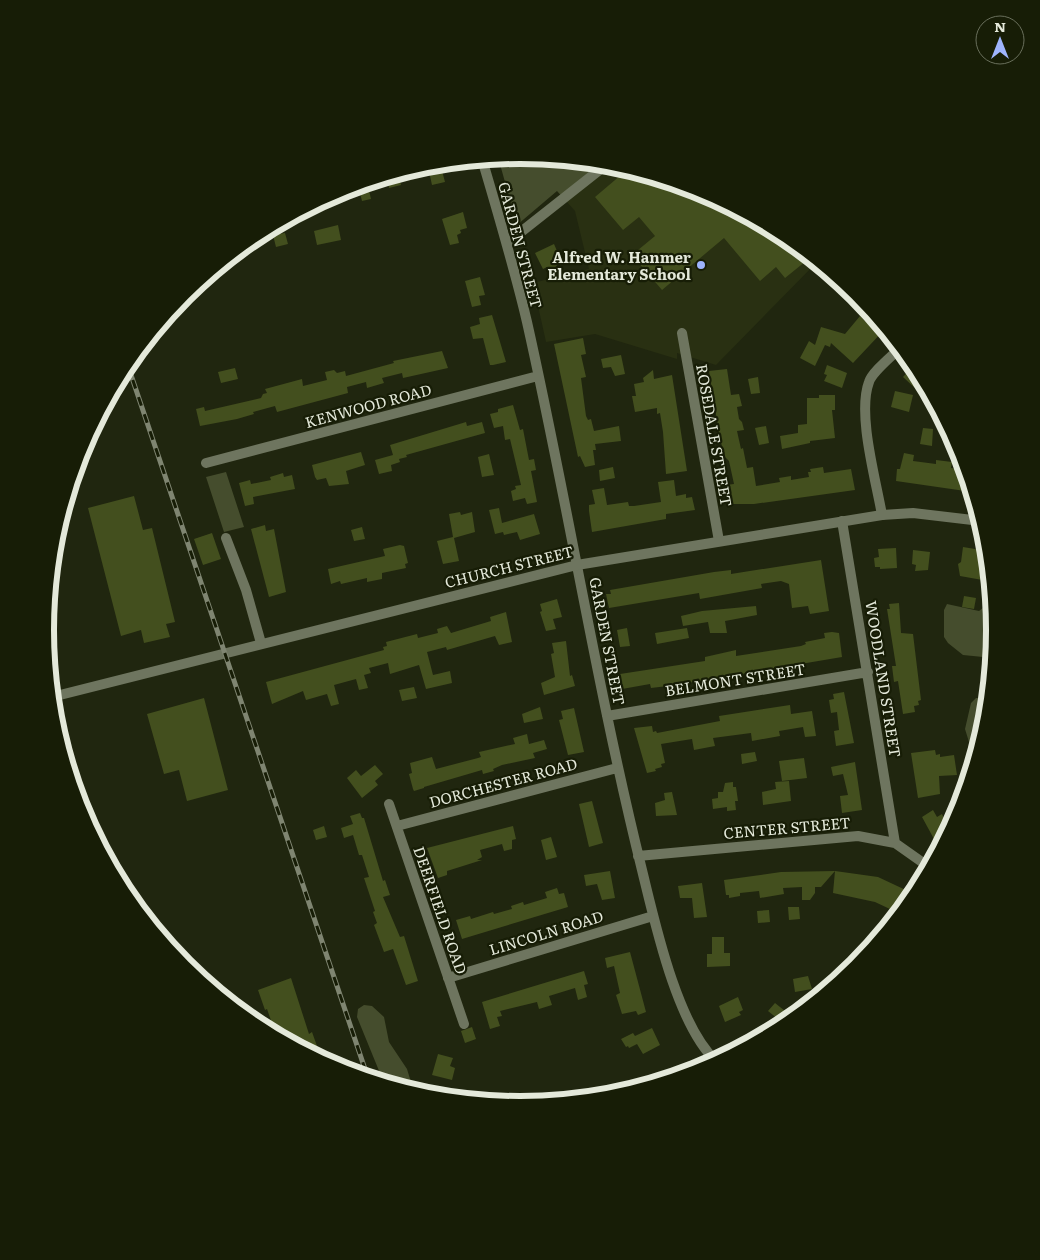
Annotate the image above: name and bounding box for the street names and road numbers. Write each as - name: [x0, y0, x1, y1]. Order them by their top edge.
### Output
- street label: GARDEN STREET: [493, 179, 549, 311]
- street label: ROSEDALE STREET: [691, 362, 739, 508]
- street label: KENWOOD ROAD: [302, 377, 434, 433]
- street label: CHURCH STREET: [442, 539, 576, 593]
- street label: GARDEN STREET: [584, 575, 632, 707]
- street label: WOODLAND STREET: [860, 599, 908, 759]
- street label: BELMONT STREET: [663, 657, 807, 701]
- street label: DORCHESTER ROAD: [426, 751, 580, 813]
- street label: CENTER STREET: [723, 810, 851, 844]
- street label: DEERFIELD ROAD: [408, 843, 474, 977]
- street label: LINCOLN ROAD: [486, 904, 606, 960]

